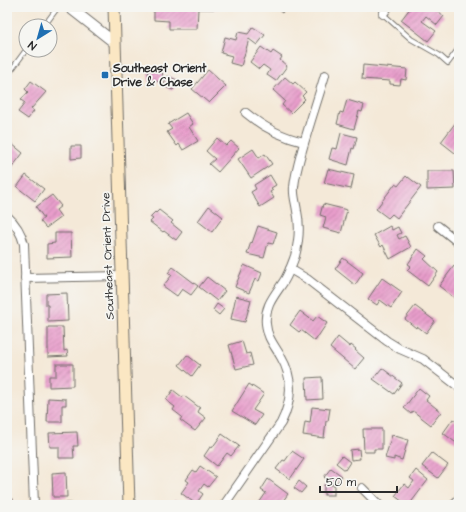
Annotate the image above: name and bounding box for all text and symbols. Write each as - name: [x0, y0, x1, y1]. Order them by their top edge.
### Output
- north arrow: [18, 18, 58, 58]
- text: N: [25, 37, 40, 54]
- place label: Southeast Orient Drive & Chase: [112, 60, 207, 91]
- marker: Southeast Orient Drive & Chase: [100, 70, 110, 80]
- street label: Southeast Orient Drive: [97, 192, 119, 320]
- scale bar: [320, 468, 397, 494]
- text: 50 m: [326, 474, 357, 491]

